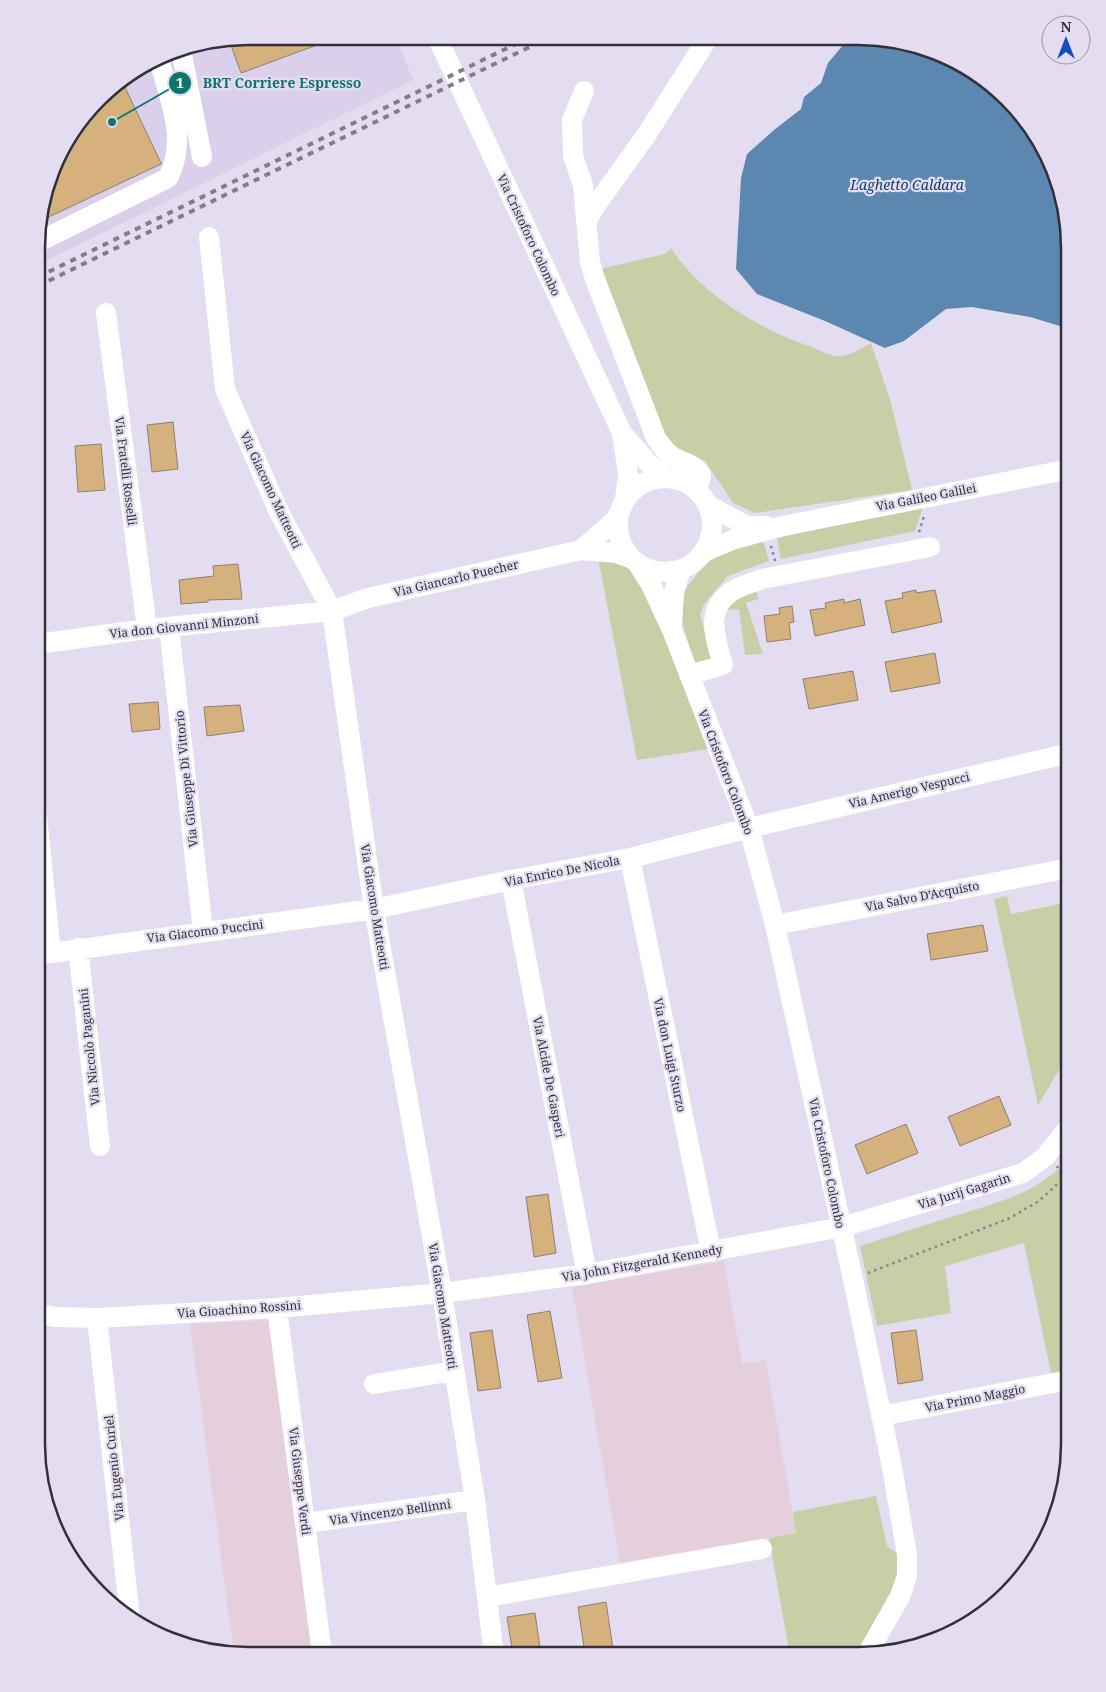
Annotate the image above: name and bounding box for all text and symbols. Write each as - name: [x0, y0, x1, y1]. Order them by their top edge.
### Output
- north arrow: [1041, 15, 1091, 65]
- text: N: [1060, 17, 1072, 36]
- callout: BRT Corriere Espresso: [167, 68, 371, 97]
- text: 1: [176, 72, 184, 92]
- text: BRT Corriere Espresso: [203, 73, 361, 92]
- street label: Via Cristoforo Colombo: [493, 171, 565, 299]
- water label: Laghetto Caldara: [849, 175, 965, 194]
- street label: Via Fratelli Rosselli: [111, 416, 141, 526]
- street label: Via Giacomo Matteotti: [236, 429, 306, 551]
- street label: Via Galileo Galilei: [874, 479, 978, 515]
- street label: Via Giancarlo Puecher: [392, 555, 520, 601]
- street label: Via don Giovanni Minzoni: [109, 610, 260, 642]
- street label: Via Cristoforo Colombo: [694, 707, 758, 837]
- street label: Via Giuseppe Di Vittorio: [170, 710, 202, 848]
- street label: Via Amerigo Vespucci: [847, 768, 971, 812]
- street label: Via Giacomo Matteotti: [357, 843, 393, 971]
- street label: Via Enrico De Nicola: [503, 851, 621, 891]
- street label: Via Salvo D’Acquisto: [864, 877, 981, 915]
- street label: Via Giacomo Puccini: [146, 915, 264, 947]
- street label: Via Niccolò Paganini: [74, 987, 104, 1106]
- street label: Via don Luigi Sturzo: [650, 996, 690, 1114]
- street label: Via Alcide De Gasperi: [529, 1015, 569, 1139]
- street label: Via Cristoforo Colombo: [805, 1096, 849, 1230]
- street label: Via Jurij Gagarin: [916, 1169, 1012, 1213]
- street label: Via John Fitzgerald Kennedy: [560, 1240, 724, 1285]
- street label: Via Giacomo Matteotti: [425, 1242, 461, 1370]
- street label: Via Gioachino Rossini: [177, 1296, 302, 1322]
- street label: Via Primo Maggio: [923, 1380, 1027, 1416]
- street label: Via Eugenio Curiel: [100, 1414, 128, 1522]
- street label: Via Giuseppe Verdi: [285, 1426, 315, 1536]
- street label: Via Vincenzo Bellinni: [328, 1495, 452, 1529]

